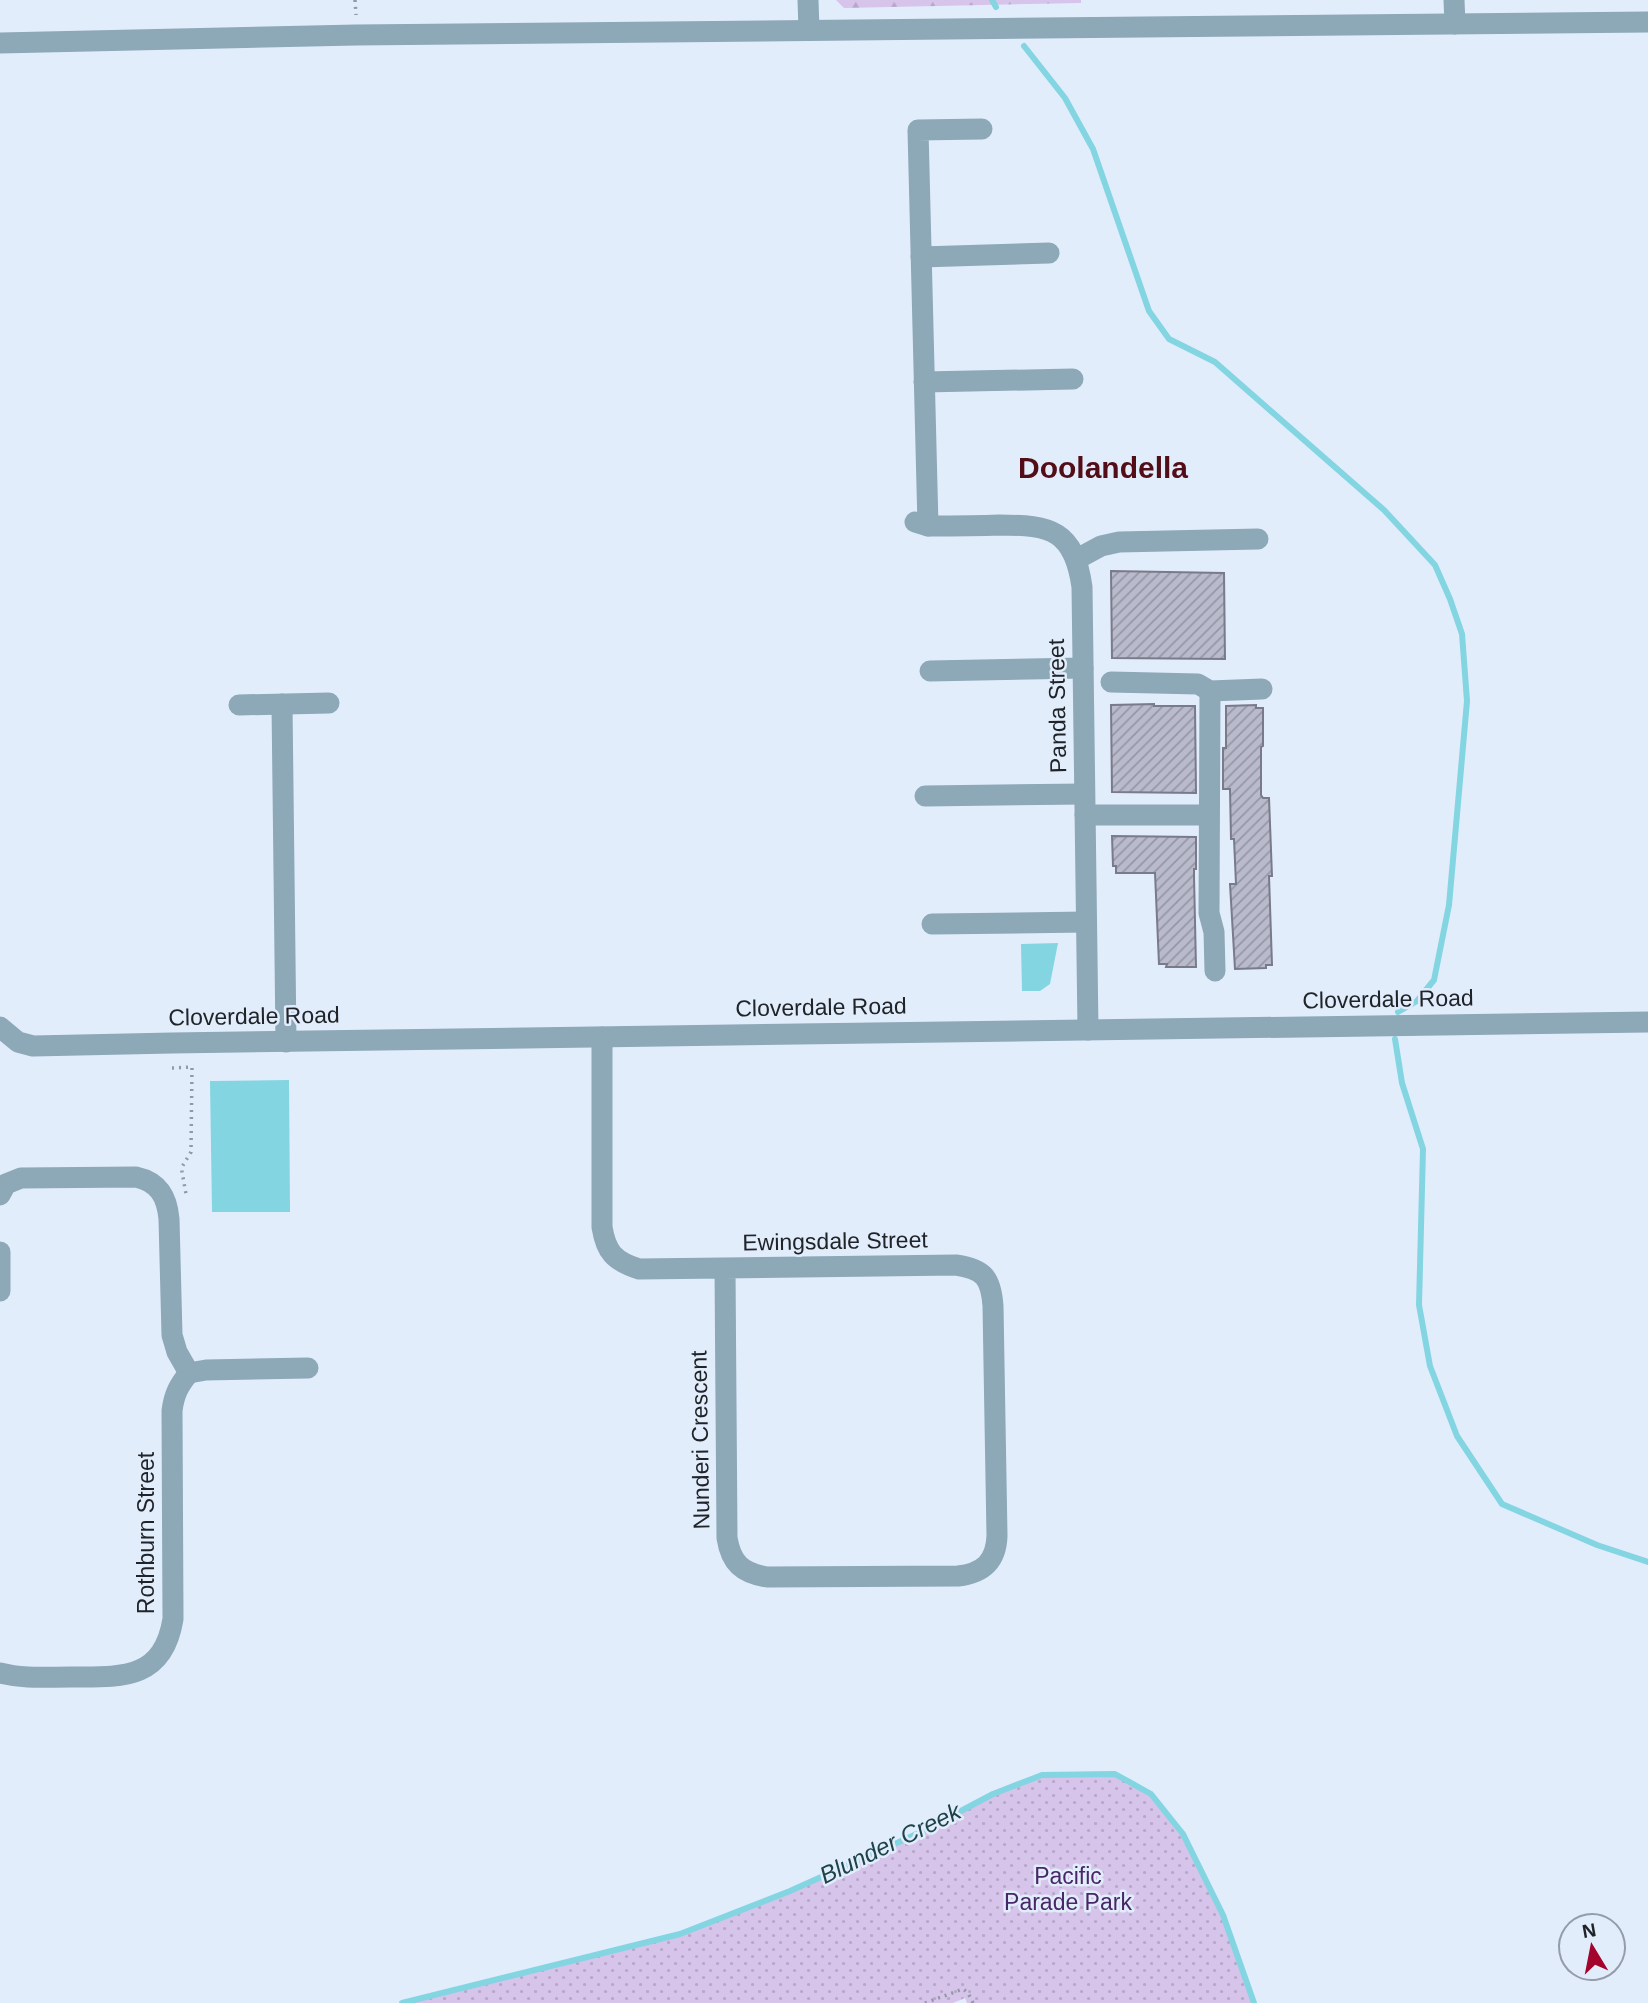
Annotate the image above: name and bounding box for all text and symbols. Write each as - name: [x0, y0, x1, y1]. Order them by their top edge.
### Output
- district label: Doolandella: [1018, 451, 1188, 484]
- street label: Panda Street: [1043, 638, 1071, 773]
- street label: Cloverdale Road: [1302, 985, 1474, 1013]
- street label: Cloverdale Road: [735, 993, 907, 1021]
- street label: Cloverdale Road: [168, 1002, 340, 1030]
- street label: Ewingsdale Street: [742, 1226, 929, 1256]
- street label: Nunderi Crescent: [685, 1350, 715, 1530]
- street label: Rothburn Street: [133, 1451, 159, 1614]
- water label: Blunder Creek: [815, 1796, 967, 1889]
- park label: Pacific Parade Park: [1004, 1863, 1132, 1915]
- north arrow: [1557, 1912, 1627, 1982]
- text: N: [1581, 1919, 1598, 1942]

